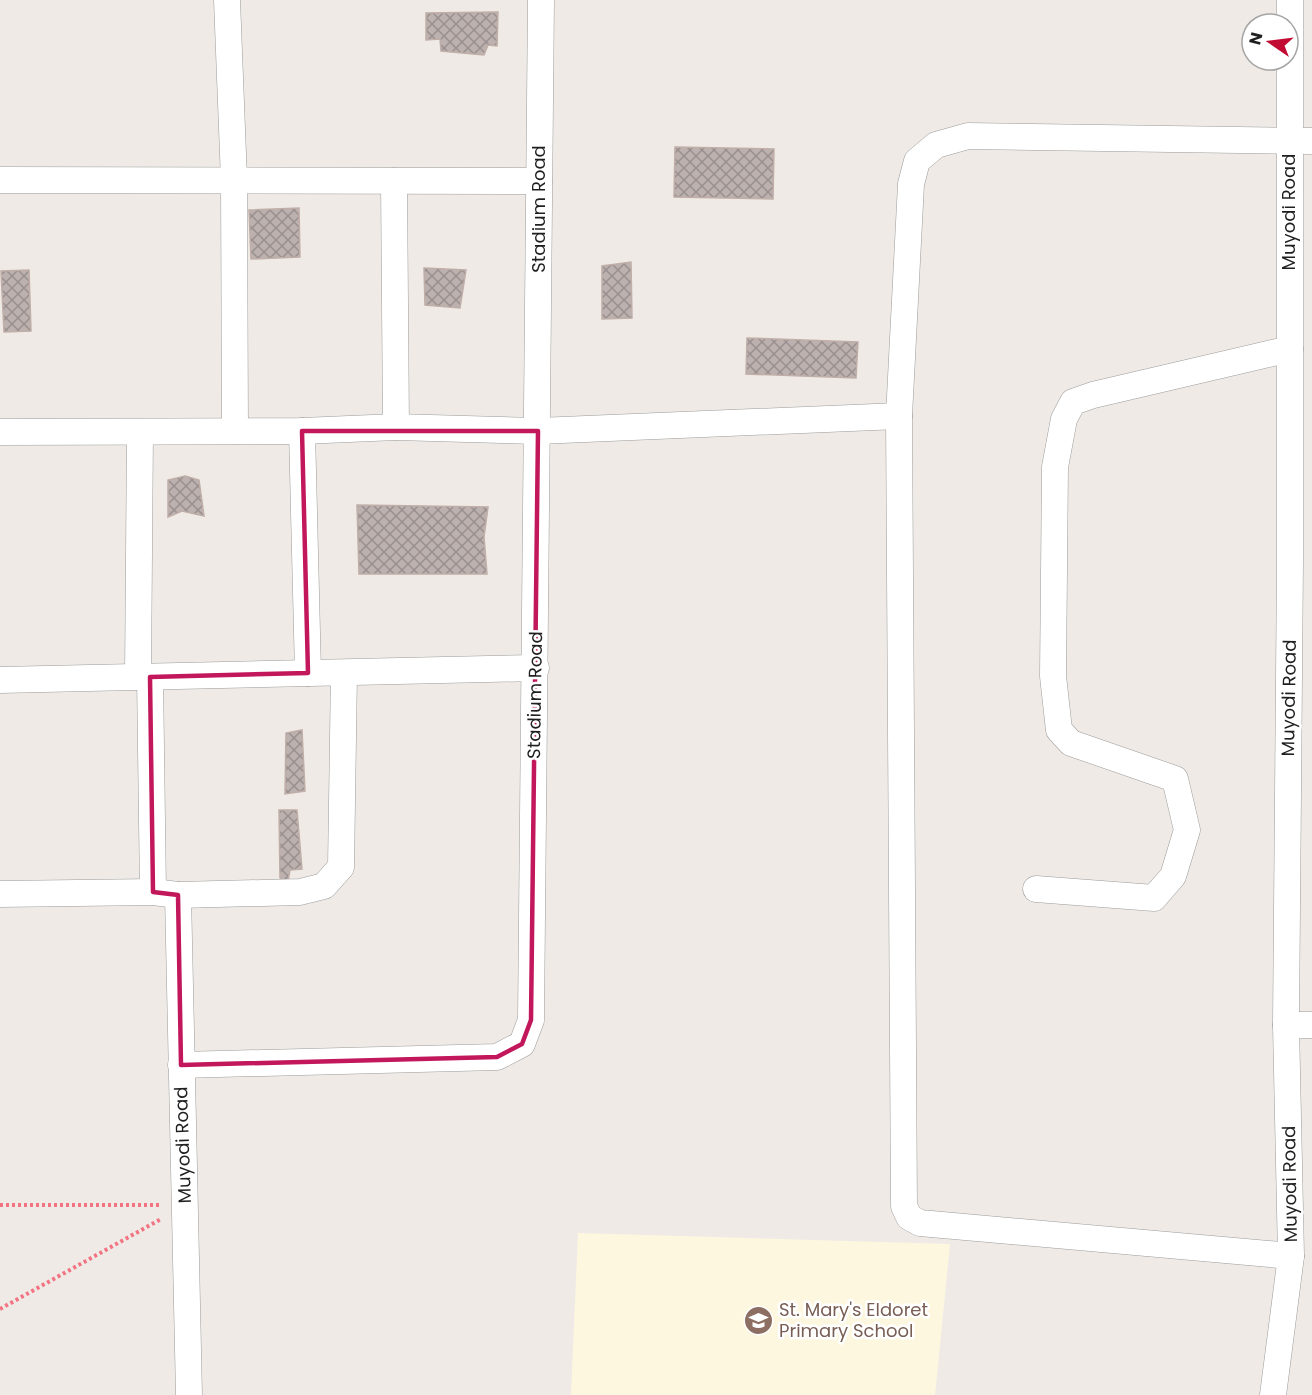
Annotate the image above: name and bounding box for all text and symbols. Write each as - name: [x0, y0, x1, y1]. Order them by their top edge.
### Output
- north arrow: [1240, 12, 1300, 72]
- text: N: [1243, 30, 1269, 47]
- street label: Stadium Road: [526, 145, 551, 273]
- street label: Muyodi Road: [1276, 154, 1301, 270]
- street label: Stadium Road: [521, 631, 548, 759]
- street label: Muyodi Road: [1275, 639, 1302, 757]
- street label: Muyodi Road: [168, 1086, 197, 1204]
- street label: Muyodi Road: [1276, 1125, 1303, 1243]
- place label: St. Mary's Eldoret Primary School: [779, 1297, 928, 1343]
- school or university icon: St. Mary's Eldoret Primary School: [742, 1304, 774, 1336]

